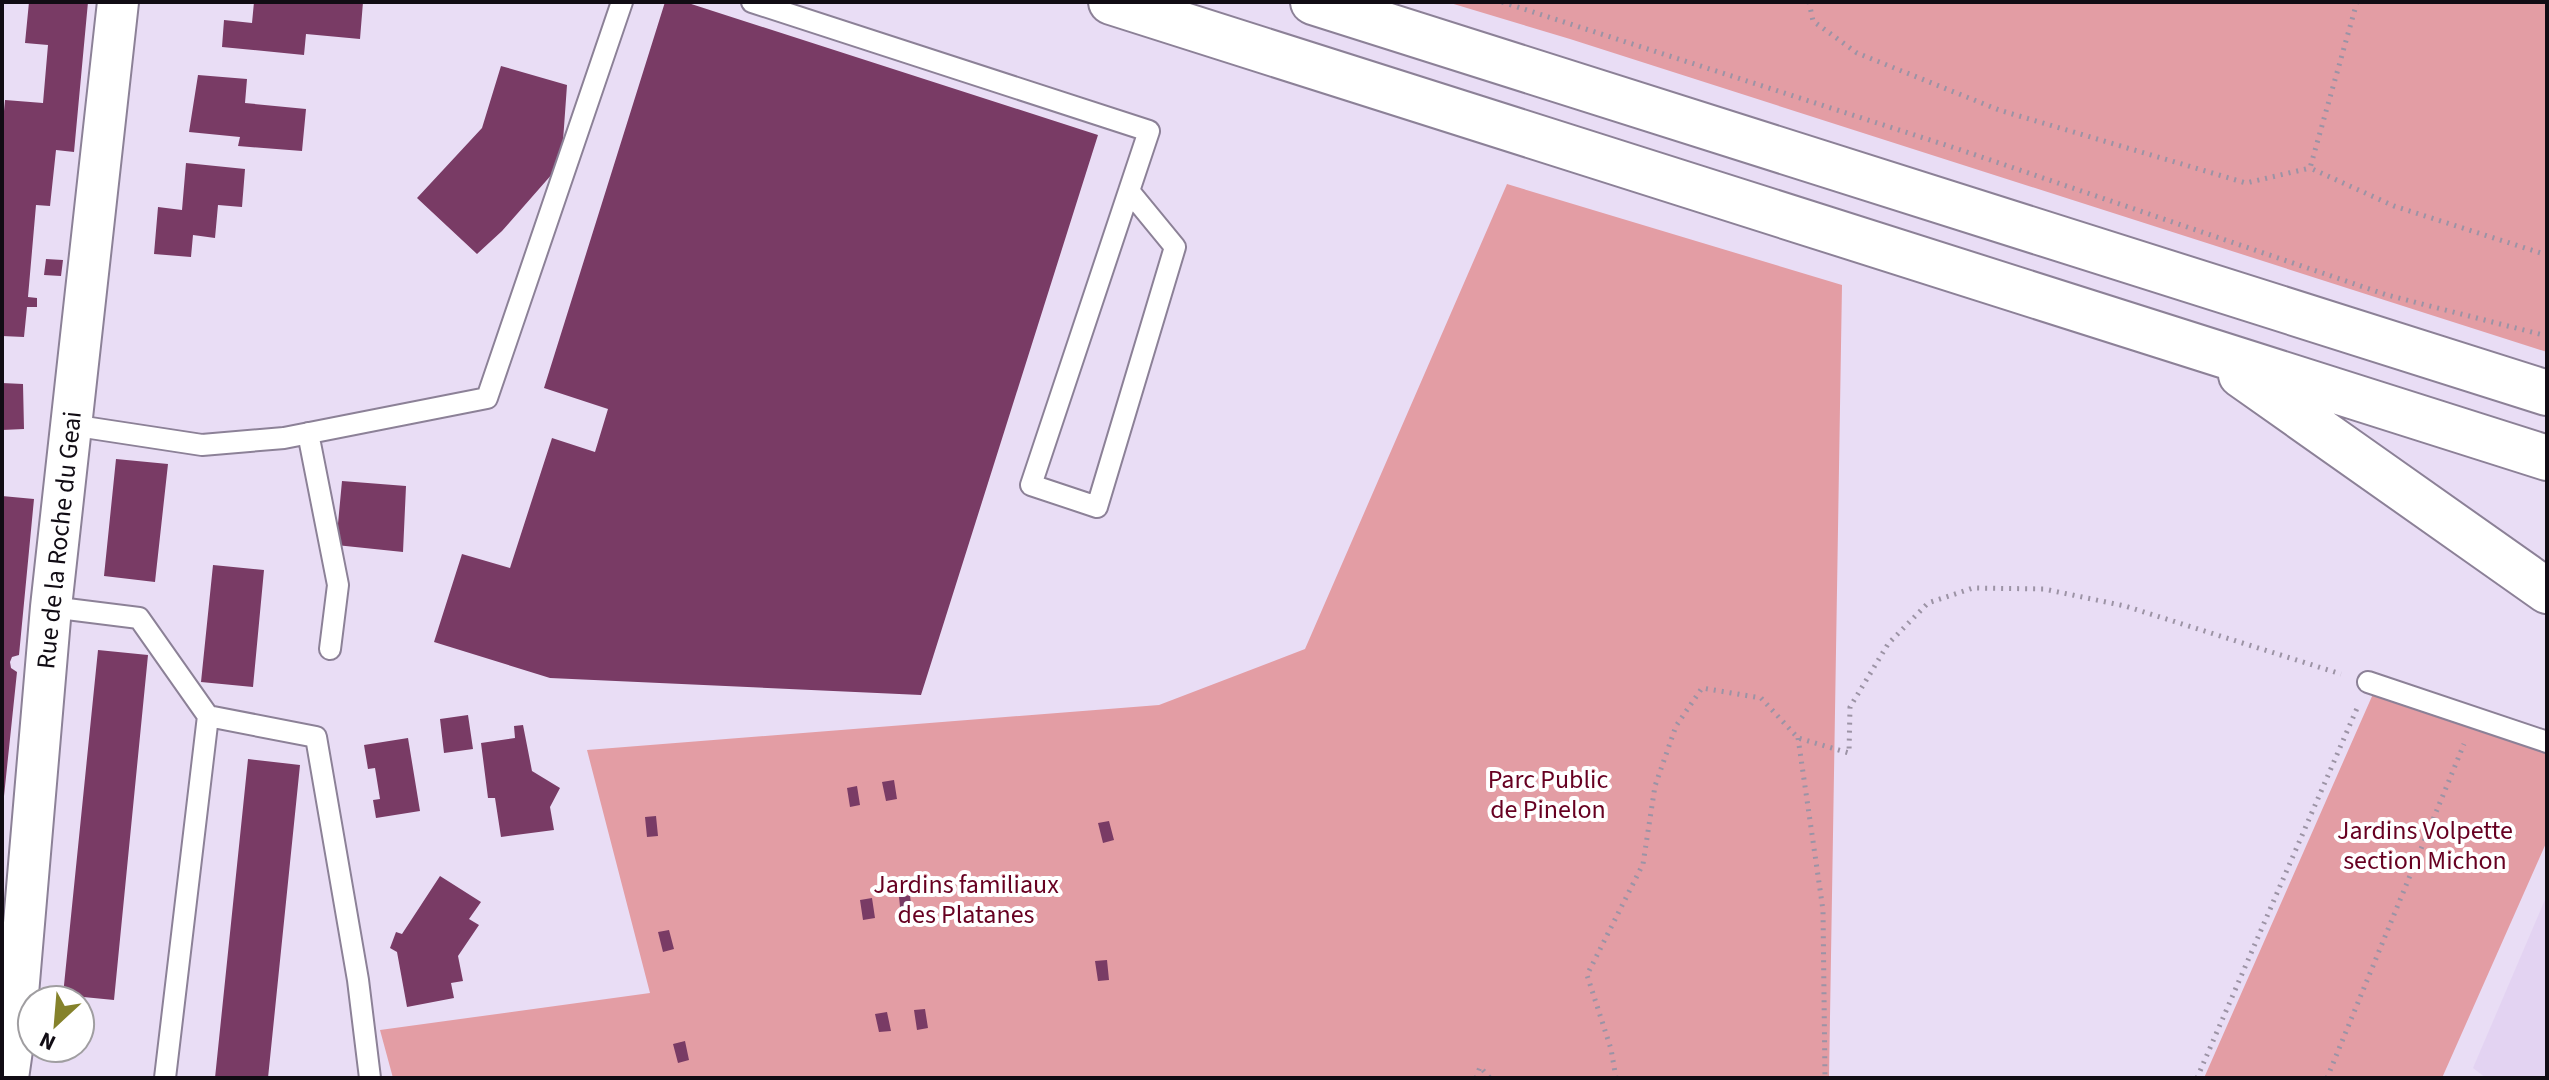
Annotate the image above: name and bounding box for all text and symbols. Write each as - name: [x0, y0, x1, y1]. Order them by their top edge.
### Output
- street label: Rue de la Roche du Geai: [27, 409, 91, 671]
- park label: Parc Public de Pinelon: [1488, 761, 1608, 828]
- park label: Jardins Volpette section Michon: [2337, 812, 2513, 879]
- park label: Jardins familiaux des Platanes: [873, 866, 1059, 933]
- north arrow: [16, 984, 96, 1064]
- text: N: [34, 1023, 61, 1059]

